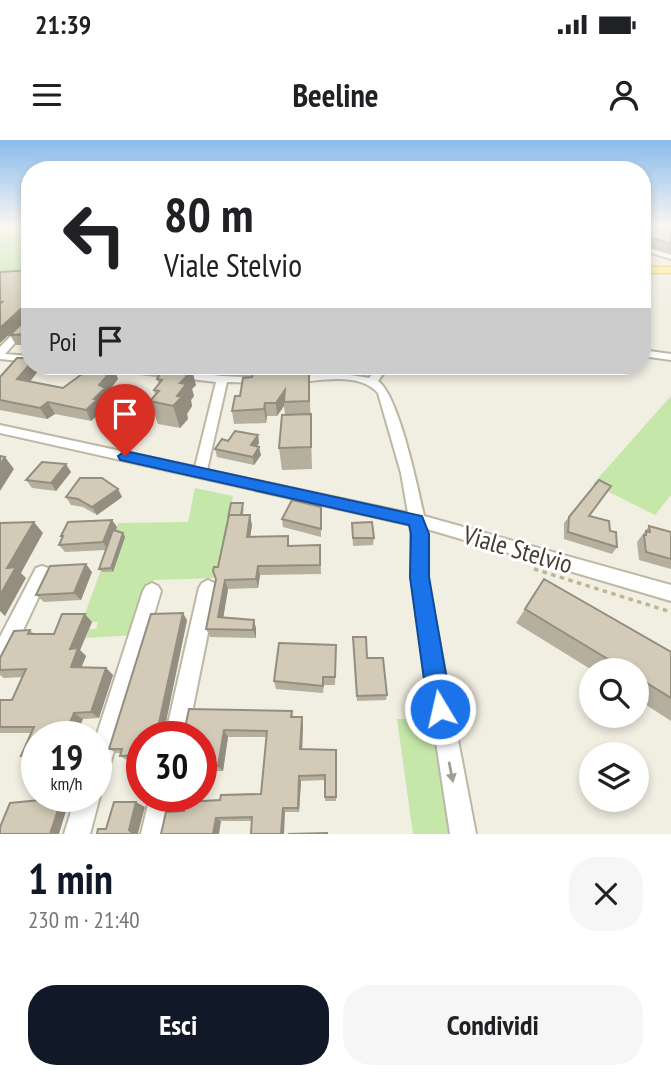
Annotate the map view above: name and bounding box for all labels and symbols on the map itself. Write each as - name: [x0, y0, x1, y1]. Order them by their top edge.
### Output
- pin: [95, 384, 155, 456]
- street label: Viale Stelvio: [459, 517, 576, 580]
- position arrow: [403, 672, 477, 746]
- speed limit sign: 30: [126, 721, 217, 812]
- one-way arrow: [446, 761, 457, 783]

